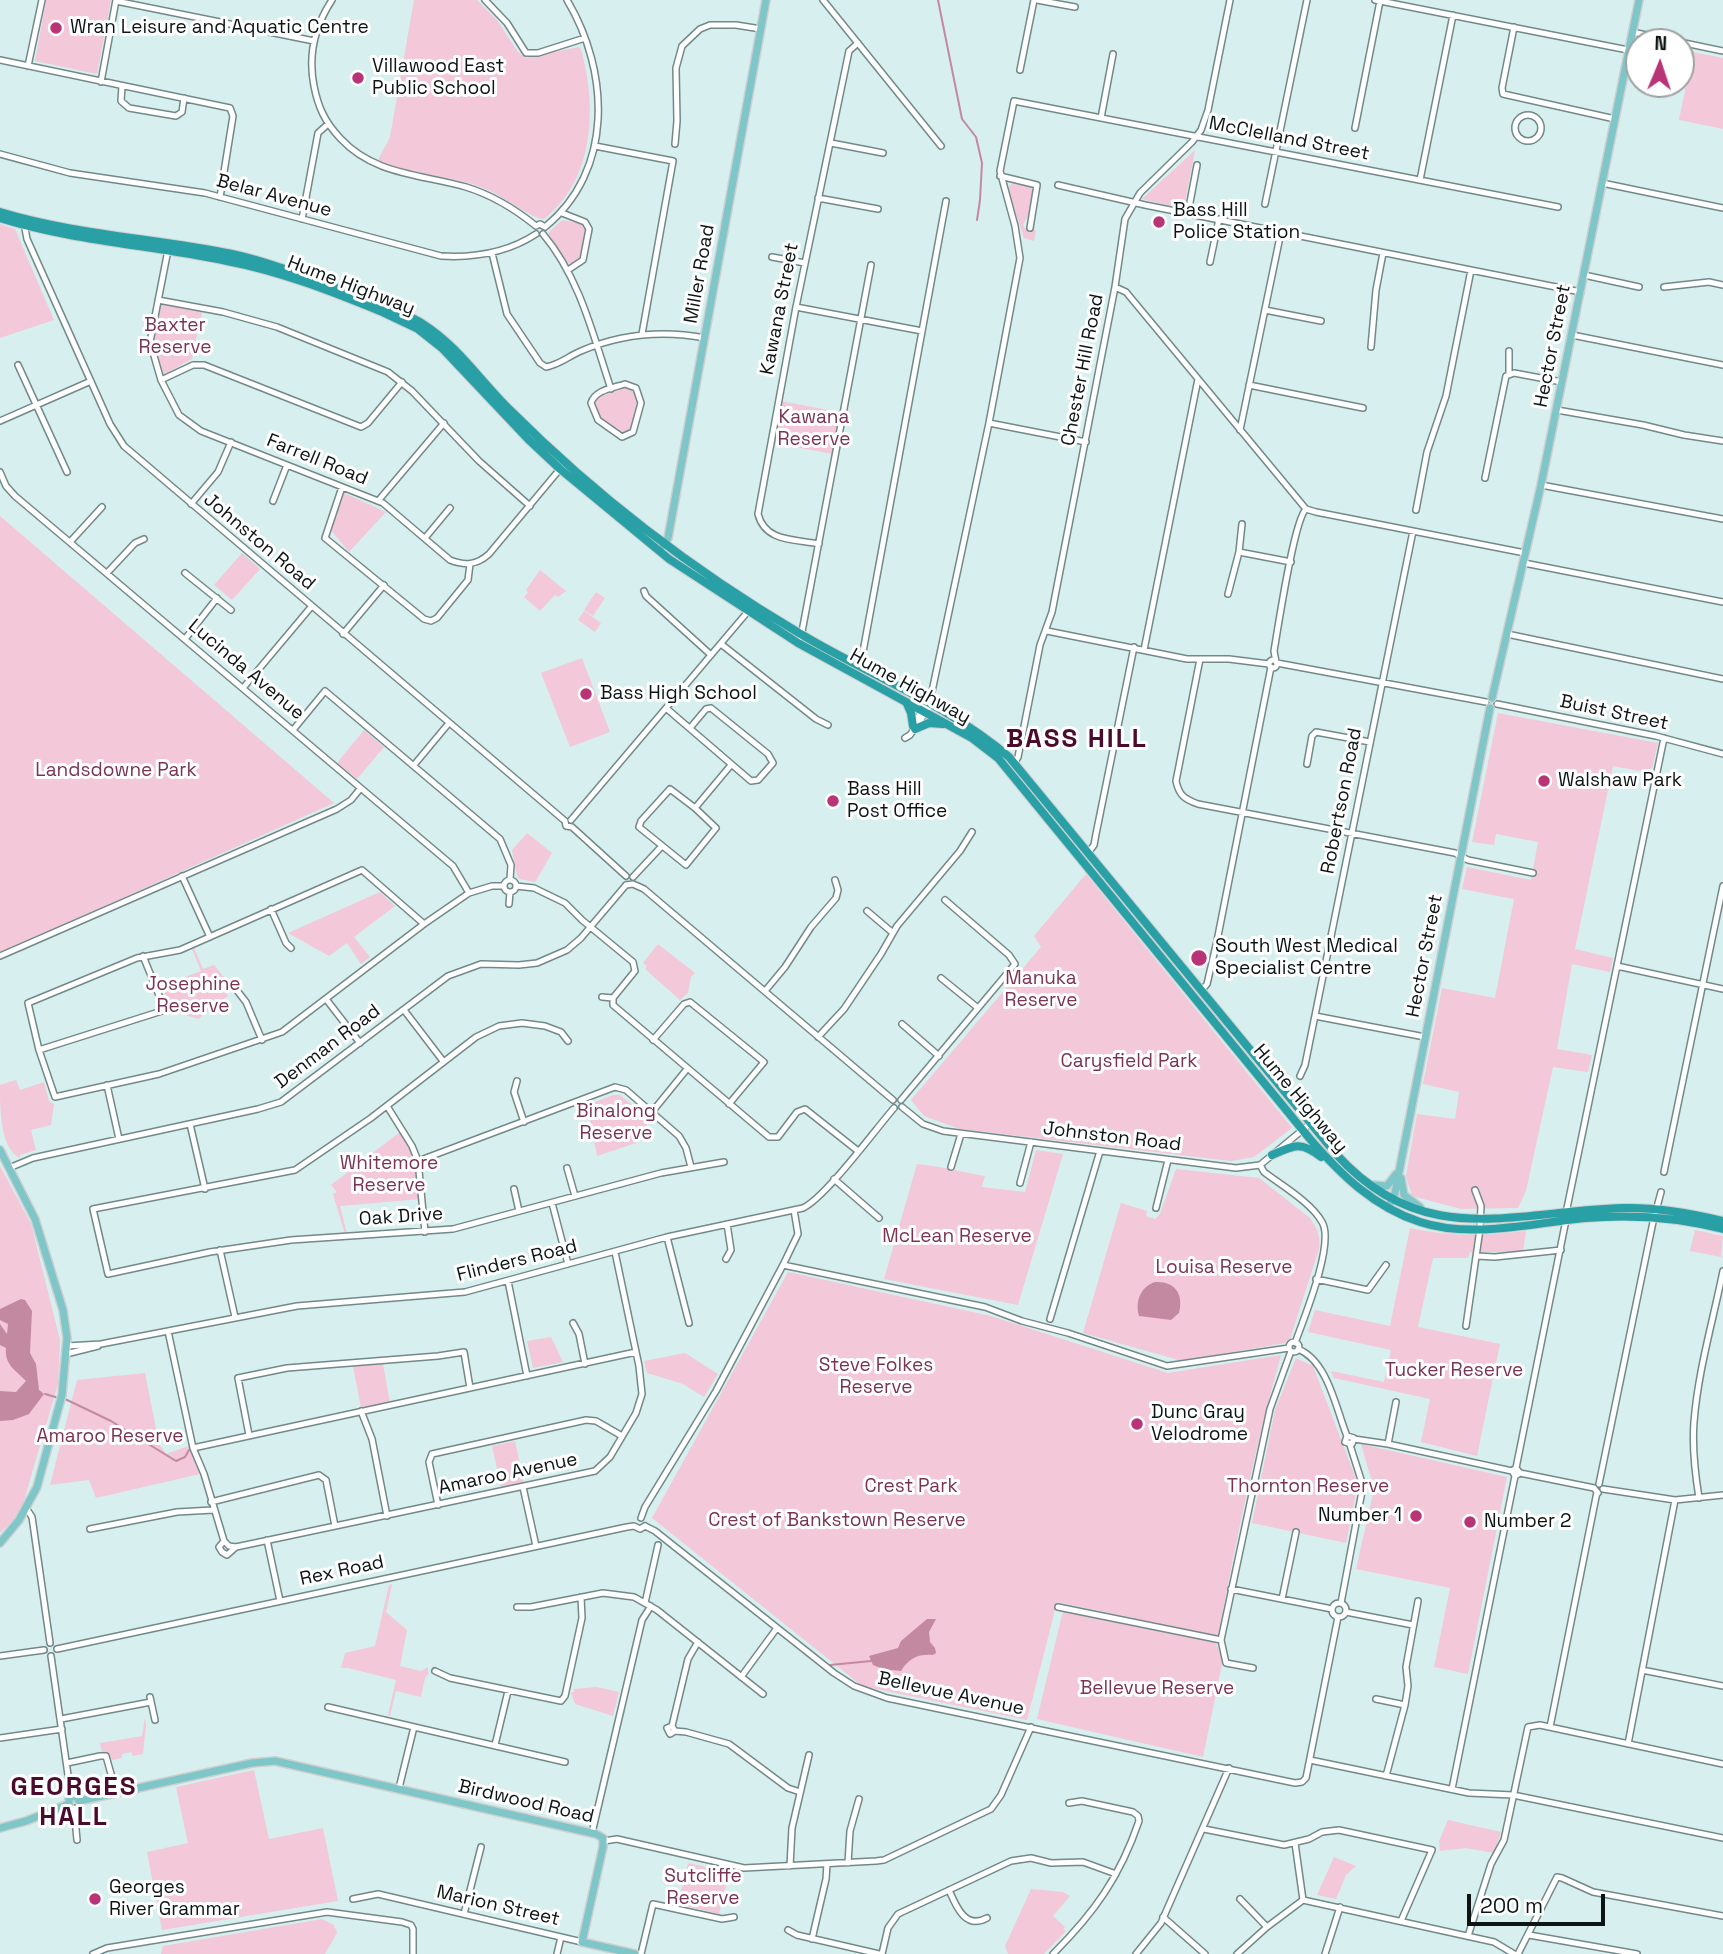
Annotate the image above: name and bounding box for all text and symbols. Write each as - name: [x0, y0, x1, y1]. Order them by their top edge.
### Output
- place label: Wran Leisure and Aquatic Centre: [70, 17, 369, 39]
- marker: Wran Leisure and Aquatic Centre: [48, 20, 64, 36]
- north arrow: [1625, 28, 1695, 98]
- text: N: [1654, 31, 1667, 56]
- place label: Villawood East Public School: [372, 56, 504, 100]
- marker: Villawood East Public School: [350, 70, 366, 86]
- street label: McClelland Street: [1207, 112, 1371, 166]
- street label: Belar Avenue: [214, 170, 334, 222]
- place label: Bass Hill Police Station: [1173, 200, 1300, 244]
- marker: Bass Hill Police Station: [1151, 214, 1167, 230]
- street label: Miller Road: [680, 223, 720, 325]
- street label: Kawana Street: [756, 241, 804, 377]
- street label: Hume Highway: [284, 251, 418, 321]
- street label: Hector Street: [1530, 282, 1576, 410]
- street label: Chester Hill Road: [1057, 292, 1109, 448]
- park label: Baxter Reserve: [139, 315, 211, 359]
- park label: Kawana Reserve: [778, 407, 850, 451]
- street label: Farrell Road: [263, 429, 371, 491]
- street label: Johnston Road: [198, 489, 320, 595]
- street label: Lucinda Avenue: [183, 615, 309, 725]
- street label: Hume Highway: [846, 644, 974, 730]
- place label: Bass High School: [600, 683, 757, 705]
- marker: Bass High School: [578, 686, 594, 702]
- street label: Buist Street: [1558, 690, 1670, 736]
- district label: BASS HILL: [1007, 724, 1147, 756]
- street label: Robertson Road: [1317, 726, 1367, 876]
- park label: Landsdowne Park: [35, 760, 197, 782]
- place label: Walshaw Park: [1558, 770, 1682, 792]
- marker: Walshaw Park: [1536, 773, 1552, 789]
- place label: Bass Hill Post Office: [847, 779, 947, 823]
- marker: Bass Hill Post Office: [825, 793, 841, 809]
- street label: Hector Street: [1402, 892, 1448, 1020]
- place label: South West Medical Specialist Centre: [1215, 936, 1398, 980]
- marker: South West Medical Specialist Centre: [1189, 948, 1209, 968]
- park label: Manuka Reserve: [1005, 968, 1077, 1012]
- park label: Josephine Reserve: [145, 974, 241, 1018]
- street label: Denman Road: [271, 1000, 385, 1094]
- street label: Hume Highway: [1248, 1040, 1352, 1158]
- park label: Carysfield Park: [1061, 1051, 1197, 1073]
- park label: Binalong Reserve: [576, 1101, 656, 1145]
- street label: Johnston Road: [1042, 1117, 1182, 1157]
- park label: Whitemore Reserve: [340, 1153, 438, 1197]
- street label: Oak Drive: [358, 1203, 444, 1231]
- park label: McLean Reserve: [882, 1226, 1032, 1248]
- street label: Flinders Road: [454, 1235, 580, 1287]
- park label: Louisa Reserve: [1156, 1257, 1292, 1279]
- park label: Steve Folkes Reserve: [819, 1355, 933, 1399]
- park label: Tucker Reserve: [1385, 1360, 1523, 1382]
- place label: Dunc Gray Velodrome: [1151, 1402, 1248, 1446]
- marker: Dunc Gray Velodrome: [1129, 1416, 1145, 1432]
- park label: Amaroo Reserve: [36, 1426, 184, 1448]
- street label: Amaroo Avenue: [436, 1448, 580, 1500]
- park label: Crest Park: [864, 1476, 958, 1498]
- park label: Thornton Reserve: [1227, 1476, 1389, 1498]
- place label: Number 1: [1318, 1505, 1402, 1527]
- marker: Number 1: [1408, 1508, 1424, 1524]
- park label: Crest of Bankstown Reserve: [708, 1510, 966, 1532]
- place label: Number 2: [1484, 1511, 1572, 1533]
- marker: Number 2: [1462, 1514, 1478, 1530]
- street label: Rex Road: [298, 1551, 386, 1591]
- street label: Bellevue Avenue: [876, 1667, 1026, 1721]
- park label: Bellevue Reserve: [1080, 1678, 1234, 1700]
- district label: GEORGES HALL: [11, 1772, 137, 1834]
- street label: Birdwood Road: [456, 1775, 596, 1829]
- park label: Sutcliffe Reserve: [664, 1866, 742, 1910]
- place label: Georges River Grammar: [109, 1877, 240, 1921]
- street label: Marion Street: [434, 1881, 562, 1931]
- scale bar: [1471, 1881, 1609, 1925]
- marker: Georges River Grammar: [87, 1891, 103, 1907]
- text: 200 m: [1480, 1892, 1543, 1919]

